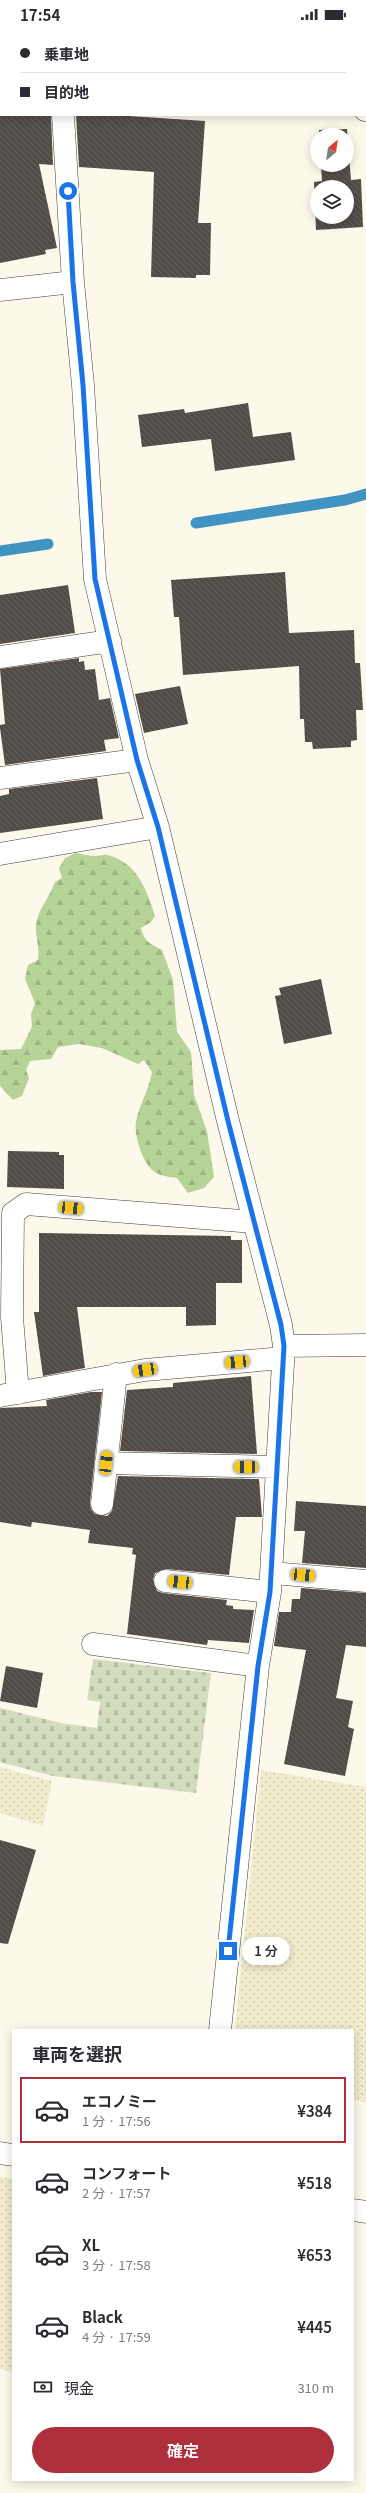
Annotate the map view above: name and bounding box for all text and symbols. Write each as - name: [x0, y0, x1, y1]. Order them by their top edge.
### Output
- text: 17:54: [20, 4, 60, 25]
- text: 乗車地: [44, 43, 89, 64]
- text: 目的地: [44, 81, 89, 102]
- north arrow: [310, 128, 354, 172]
- map controls: [310, 128, 354, 224]
- button: layers: [310, 180, 354, 224]
- route start: [59, 182, 77, 200]
- car: [59, 1201, 83, 1215]
- car: [225, 1355, 249, 1369]
- car: [132, 1362, 158, 1378]
- car: [99, 1450, 113, 1476]
- car: [234, 1461, 258, 1473]
- car: [291, 1568, 315, 1582]
- car: [167, 1575, 193, 1589]
- callout: 1 分: [242, 1937, 290, 1965]
- text: 1 分: [254, 1941, 278, 1960]
- route end: [219, 1942, 237, 1960]
- text: 車両を選択: [32, 2040, 122, 2066]
- text: エコノミー: [82, 2090, 157, 2111]
- icon: car: [34, 2092, 70, 2128]
- text: ¥384: [297, 2100, 332, 2121]
- text: 1 分 · 17:56: [82, 2111, 151, 2130]
- text: コンフォート: [82, 2162, 172, 2183]
- icon: car: [34, 2164, 70, 2200]
- text: ¥518: [297, 2172, 332, 2193]
- text: 2 分 · 17:57: [82, 2183, 151, 2202]
- text: XL: [82, 2234, 100, 2255]
- icon: car: [34, 2236, 70, 2272]
- text: ¥653: [297, 2244, 332, 2265]
- text: 3 分 · 17:58: [82, 2255, 151, 2274]
- text: Black: [82, 2306, 123, 2327]
- icon: car: [34, 2308, 70, 2344]
- text: ¥445: [297, 2316, 332, 2337]
- text: 4 分 · 17:59: [82, 2327, 151, 2346]
- icon: cash: [32, 2376, 54, 2398]
- text: 現金: [64, 2377, 94, 2398]
- text: 310 m: [297, 2378, 334, 2397]
- button: 確定: [32, 2427, 334, 2473]

